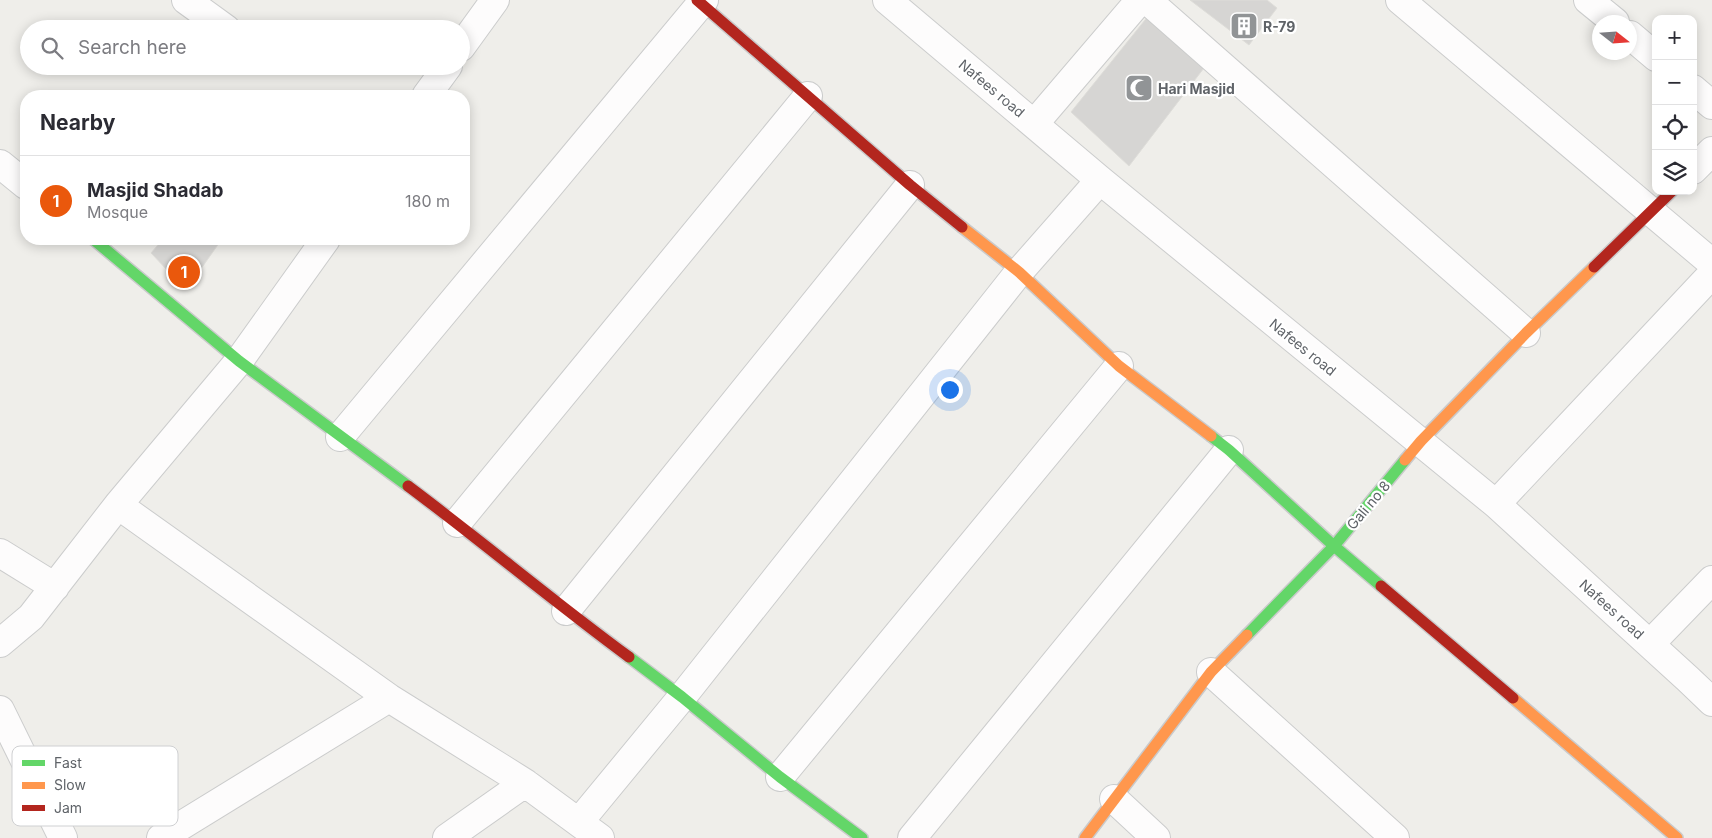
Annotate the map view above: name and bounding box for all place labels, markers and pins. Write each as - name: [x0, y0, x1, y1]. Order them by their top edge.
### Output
- building icon: R-79: [1229, 11, 1259, 41]
- place label: R-79: [1263, 18, 1295, 35]
- mosque icon: Hari Masjid: [1124, 73, 1154, 103]
- place label: Hari Masjid: [1158, 80, 1235, 97]
- pin: 1: [168, 253, 200, 291]

